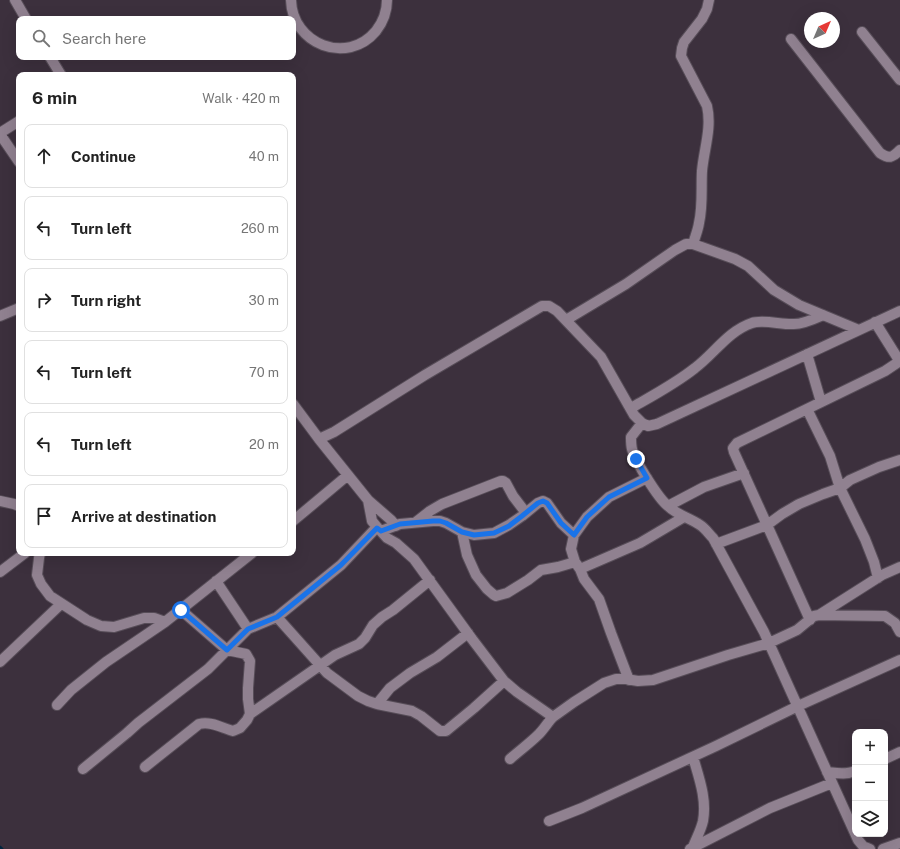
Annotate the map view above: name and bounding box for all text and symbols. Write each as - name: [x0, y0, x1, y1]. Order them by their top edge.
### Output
- north arrow: [804, 12, 840, 48]
- search box: [16, 16, 296, 60]
- icon: search: [30, 27, 52, 49]
- text: Search here: [62, 30, 146, 47]
- text: 6 min: [32, 88, 77, 108]
- text: Walk · 420 m: [202, 91, 280, 106]
- icon: ahead: [33, 145, 55, 167]
- text: Continue: [71, 148, 136, 165]
- text: 40 m: [248, 149, 279, 164]
- icon: left: [33, 217, 55, 239]
- text: Turn left: [71, 220, 132, 237]
- text: 260 m: [241, 221, 279, 236]
- icon: right: [33, 289, 55, 311]
- text: Turn right: [71, 292, 141, 309]
- text: 30 m: [249, 293, 279, 308]
- icon: left: [33, 361, 55, 383]
- text: Turn left: [71, 364, 132, 381]
- text: 70 m: [249, 365, 279, 380]
- icon: left: [33, 433, 55, 455]
- text: Turn left: [71, 436, 132, 453]
- text: 20 m: [249, 437, 279, 452]
- route end: [627, 450, 645, 468]
- icon: arrive: [33, 505, 55, 527]
- text: Arrive at destination: [71, 508, 216, 525]
- route start: [172, 601, 190, 619]
- map controls: [852, 729, 888, 837]
- button: +: [852, 729, 888, 765]
- button: −: [852, 765, 888, 801]
- button: layers: [852, 801, 888, 837]

